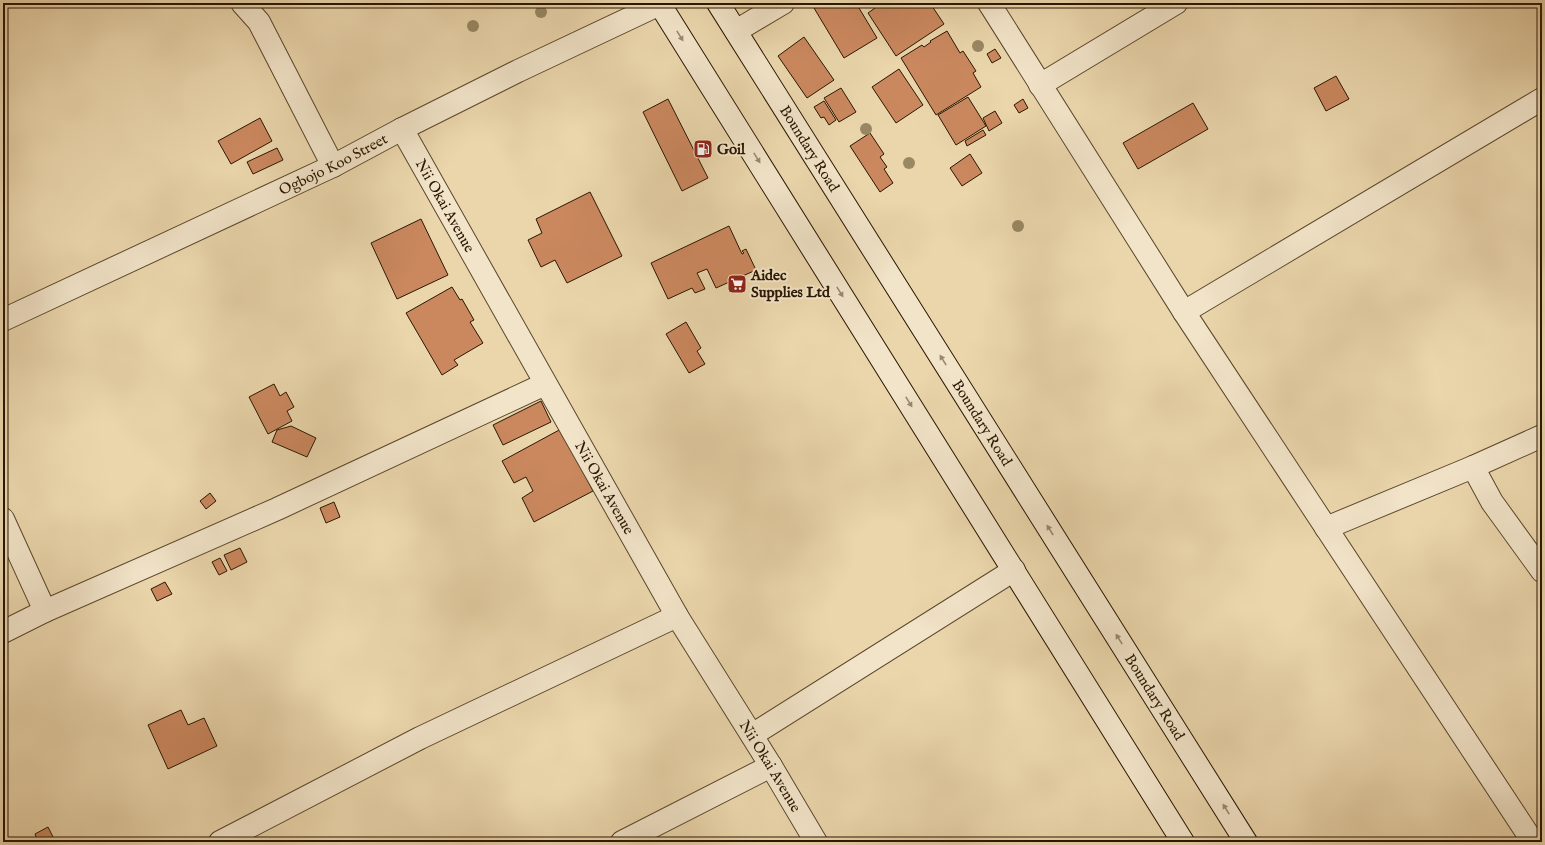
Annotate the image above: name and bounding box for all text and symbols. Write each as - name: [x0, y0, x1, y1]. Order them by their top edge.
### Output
- one-way arrow: [676, 31, 684, 41]
- street label: Boundary Road: [775, 102, 844, 196]
- street label: Ogbojo Koo Street: [276, 130, 391, 200]
- fuel station icon: Goil: [692, 138, 714, 160]
- place label: Goil: [717, 140, 746, 159]
- one-way arrow: [753, 152, 760, 164]
- street label: Nii Okai Avenue: [411, 156, 479, 256]
- place label: Aidec Supplies Ltd: [750, 266, 831, 302]
- supermarket icon: Aidec Supplies Ltd: [726, 273, 748, 295]
- one-way arrow: [837, 286, 844, 298]
- one-way arrow: [940, 354, 947, 366]
- street label: Boundary Road: [948, 376, 1017, 471]
- one-way arrow: [906, 396, 913, 408]
- street label: Nii Okai Avenue: [570, 438, 638, 538]
- one-way arrow: [1046, 524, 1054, 535]
- one-way arrow: [1116, 634, 1123, 645]
- street label: Boundary Road: [1120, 651, 1189, 745]
- street label: Nii Okai Avenue: [735, 717, 805, 816]
- one-way arrow: [1222, 803, 1229, 815]

